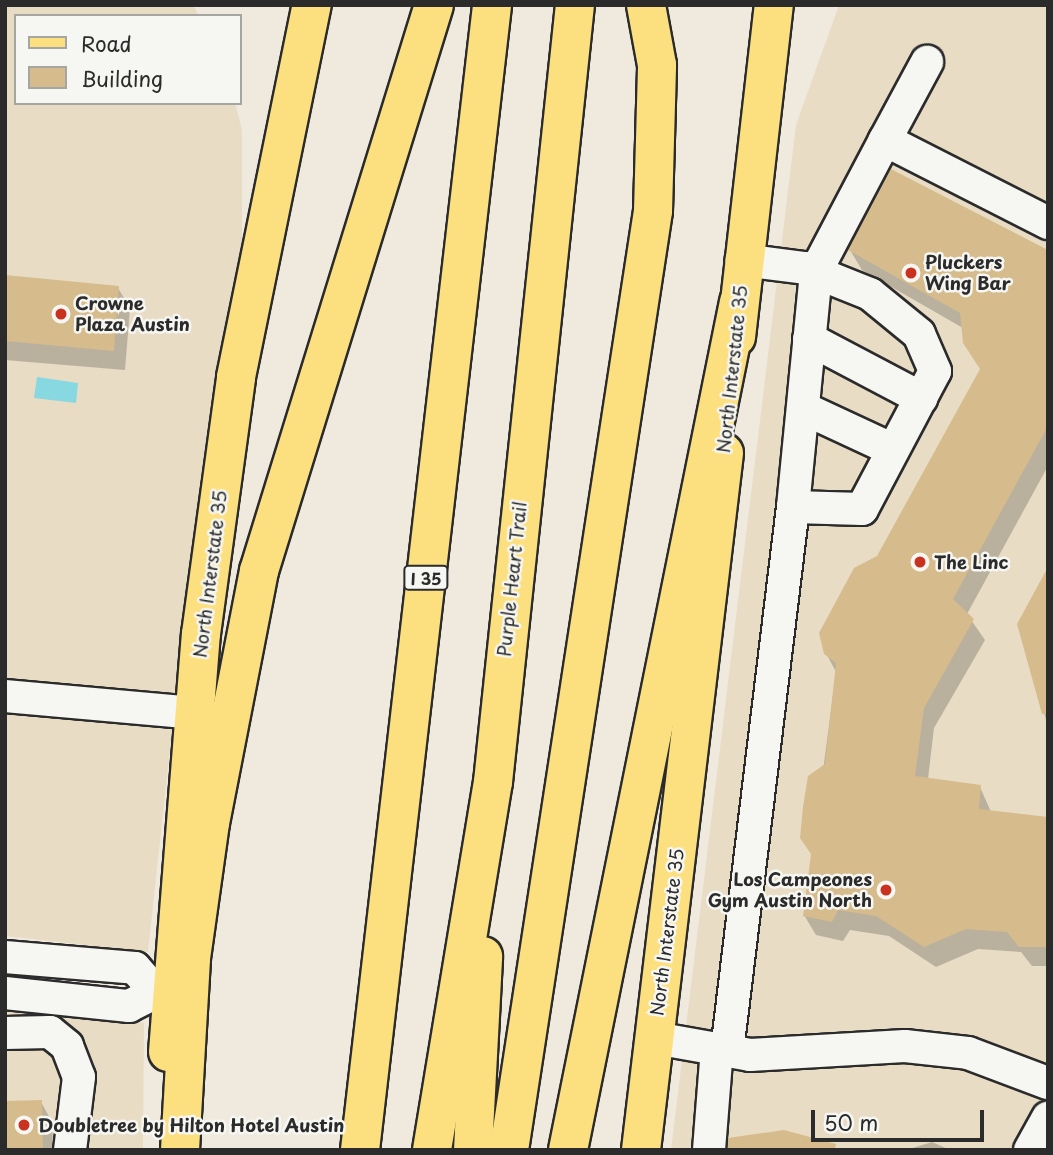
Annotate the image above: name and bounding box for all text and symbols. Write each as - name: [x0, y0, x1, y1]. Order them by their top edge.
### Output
- legend: [14, 14, 242, 105]
- text: Road: [81, 27, 132, 59]
- text: Building: [81, 62, 163, 94]
- place label: Pluckers Wing Bar: [925, 252, 1012, 294]
- marker: Pluckers Wing Bar: [903, 265, 919, 281]
- street label: North Interstate 35: [712, 283, 752, 455]
- place label: Crowne Plaza Austin: [75, 293, 191, 336]
- marker: Crowne Plaza Austin: [53, 306, 69, 322]
- street label: North Interstate 35: [189, 488, 231, 660]
- street label: Purple Heart Trail: [493, 499, 531, 659]
- place label: The Linc: [934, 551, 1009, 573]
- marker: The Linc: [912, 554, 928, 570]
- road number: I 35: [403, 566, 449, 590]
- street label: North Interstate 35: [646, 846, 688, 1018]
- place label: Los Campeones Gym Austin North: [706, 869, 872, 912]
- marker: Los Campeones Gym Austin North: [878, 882, 894, 898]
- scale bar: [815, 1096, 988, 1140]
- text: 50 m: [824, 1106, 878, 1138]
- place label: Doubletree by Hilton Hotel Austin: [38, 1114, 346, 1136]
- marker: Doubletree by Hilton Hotel Austin: [16, 1117, 32, 1133]

